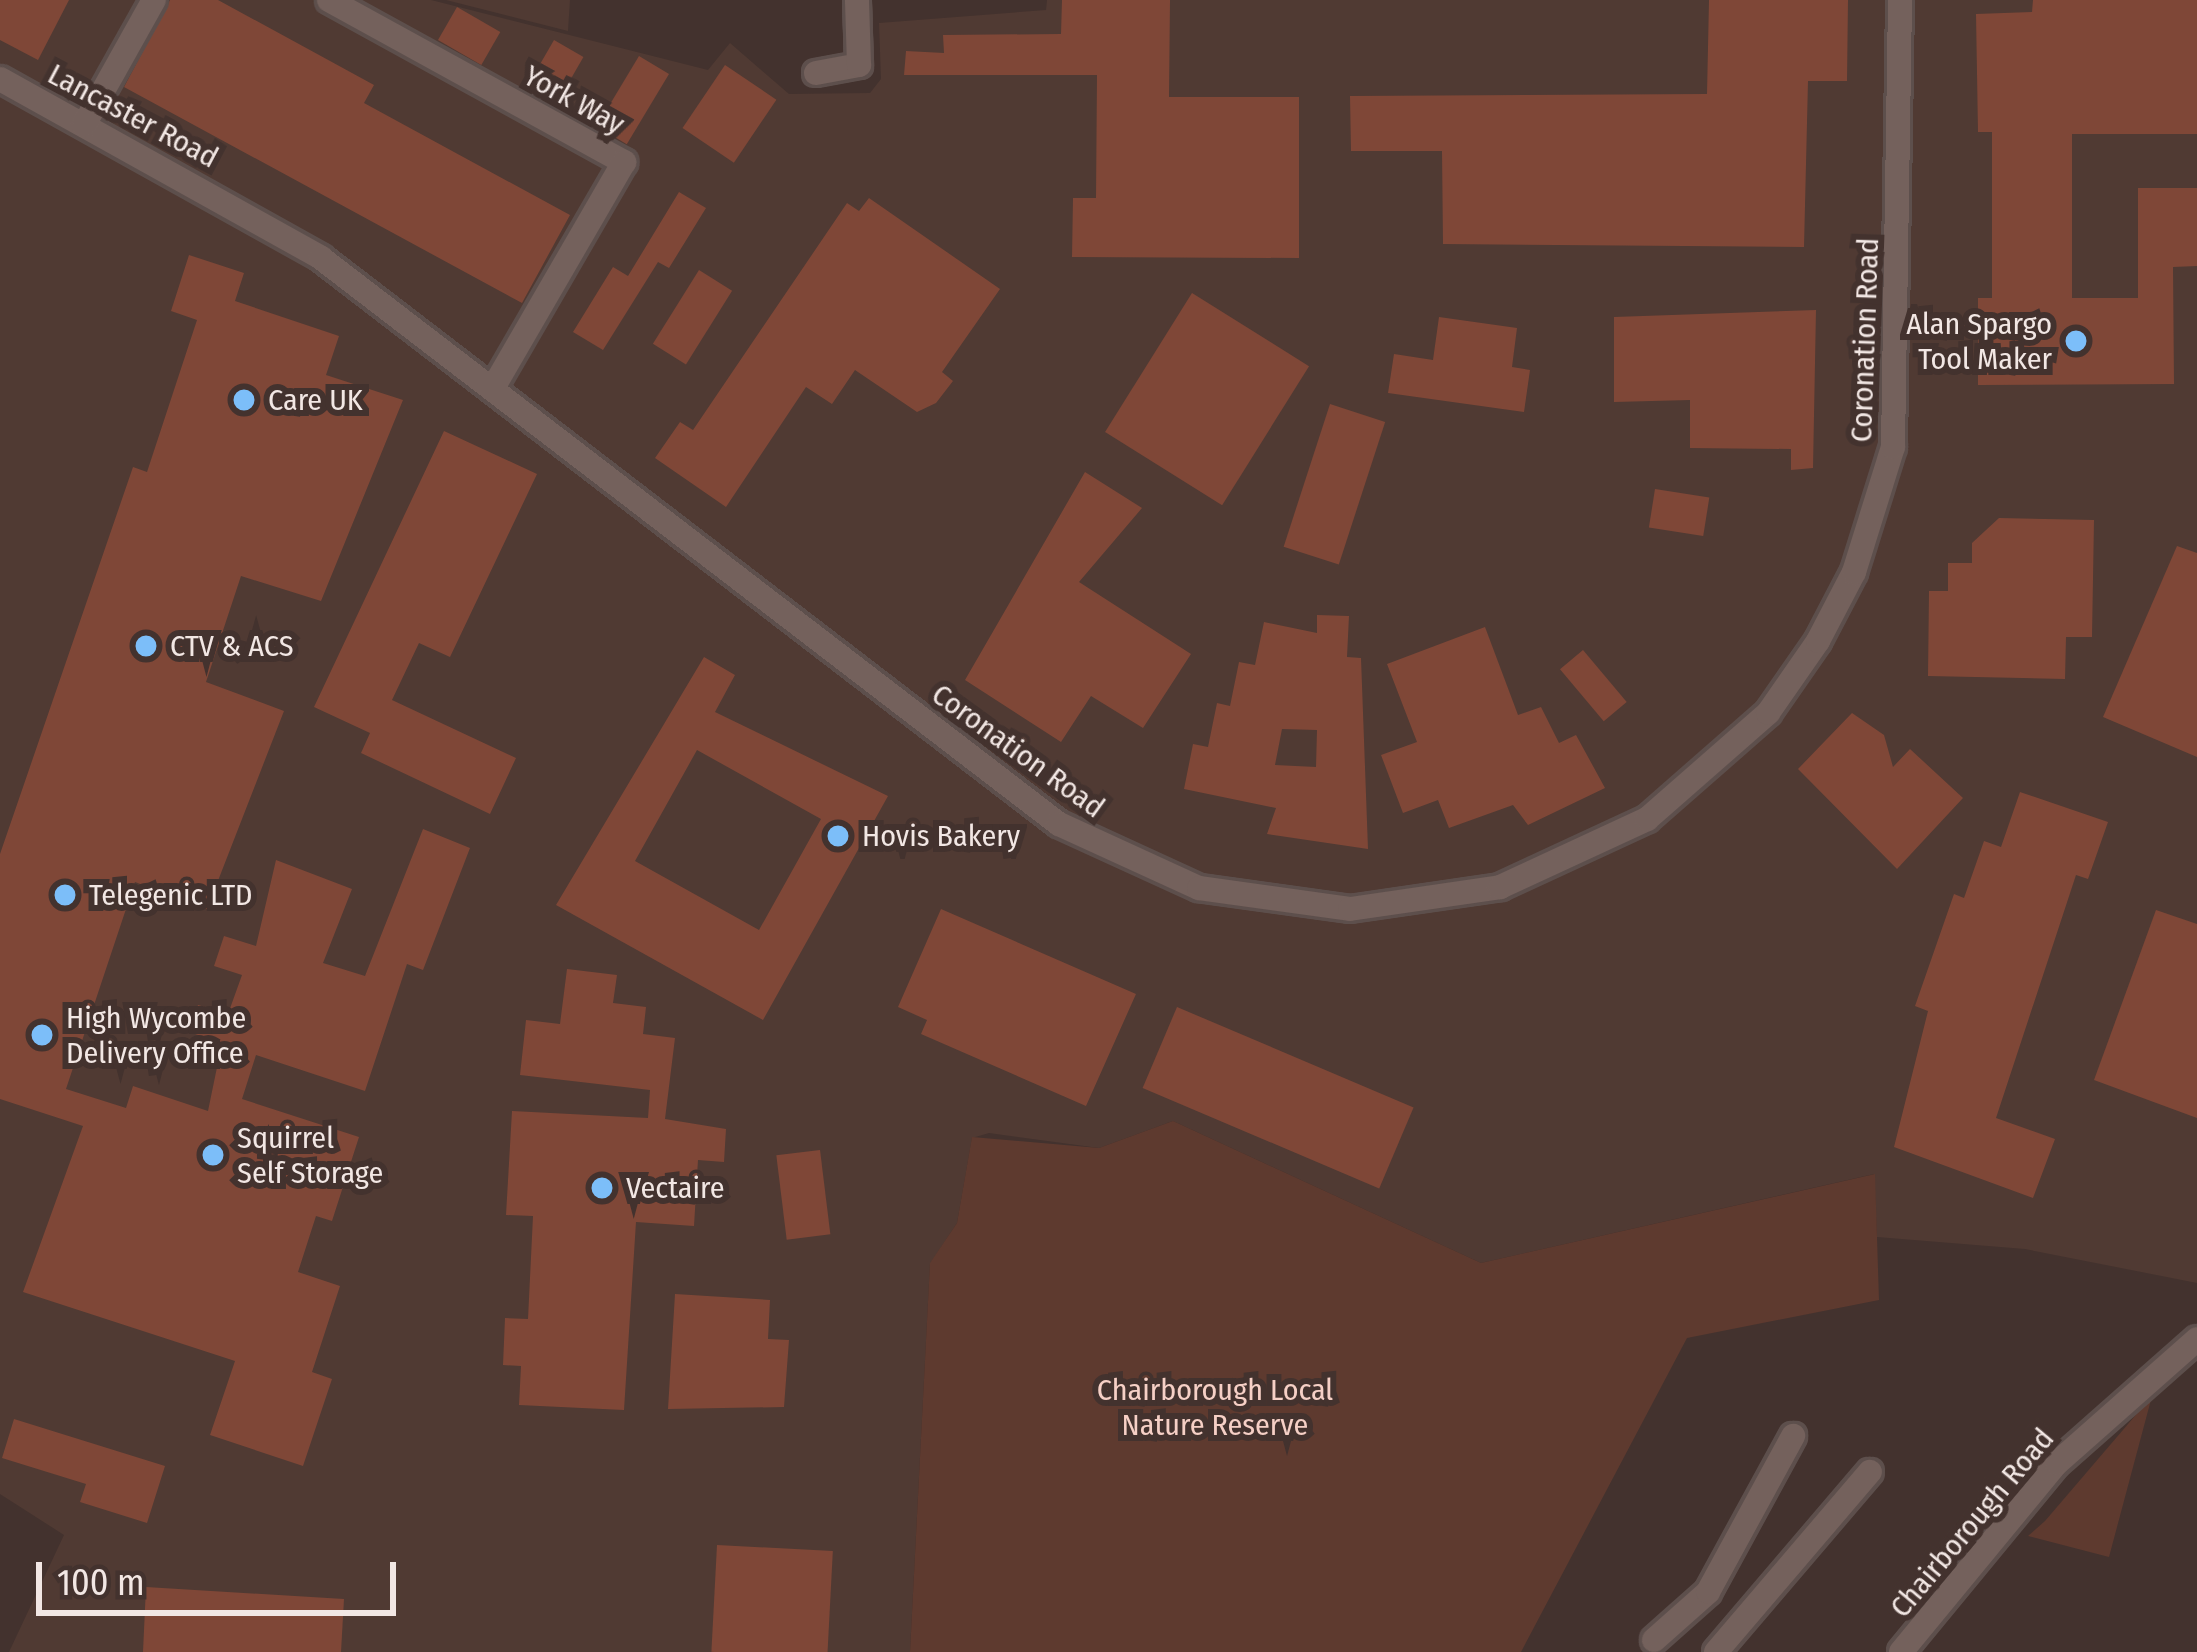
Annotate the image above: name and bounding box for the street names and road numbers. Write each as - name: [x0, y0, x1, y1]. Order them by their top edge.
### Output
- street label: Lancaster Road: [42, 56, 224, 176]
- street label: York Way: [517, 58, 631, 142]
- street label: Coronation Road: [1843, 237, 1887, 443]
- street label: Coronation Road: [925, 676, 1111, 826]
- street label: Chairborough Road: [1883, 1421, 2061, 1625]

